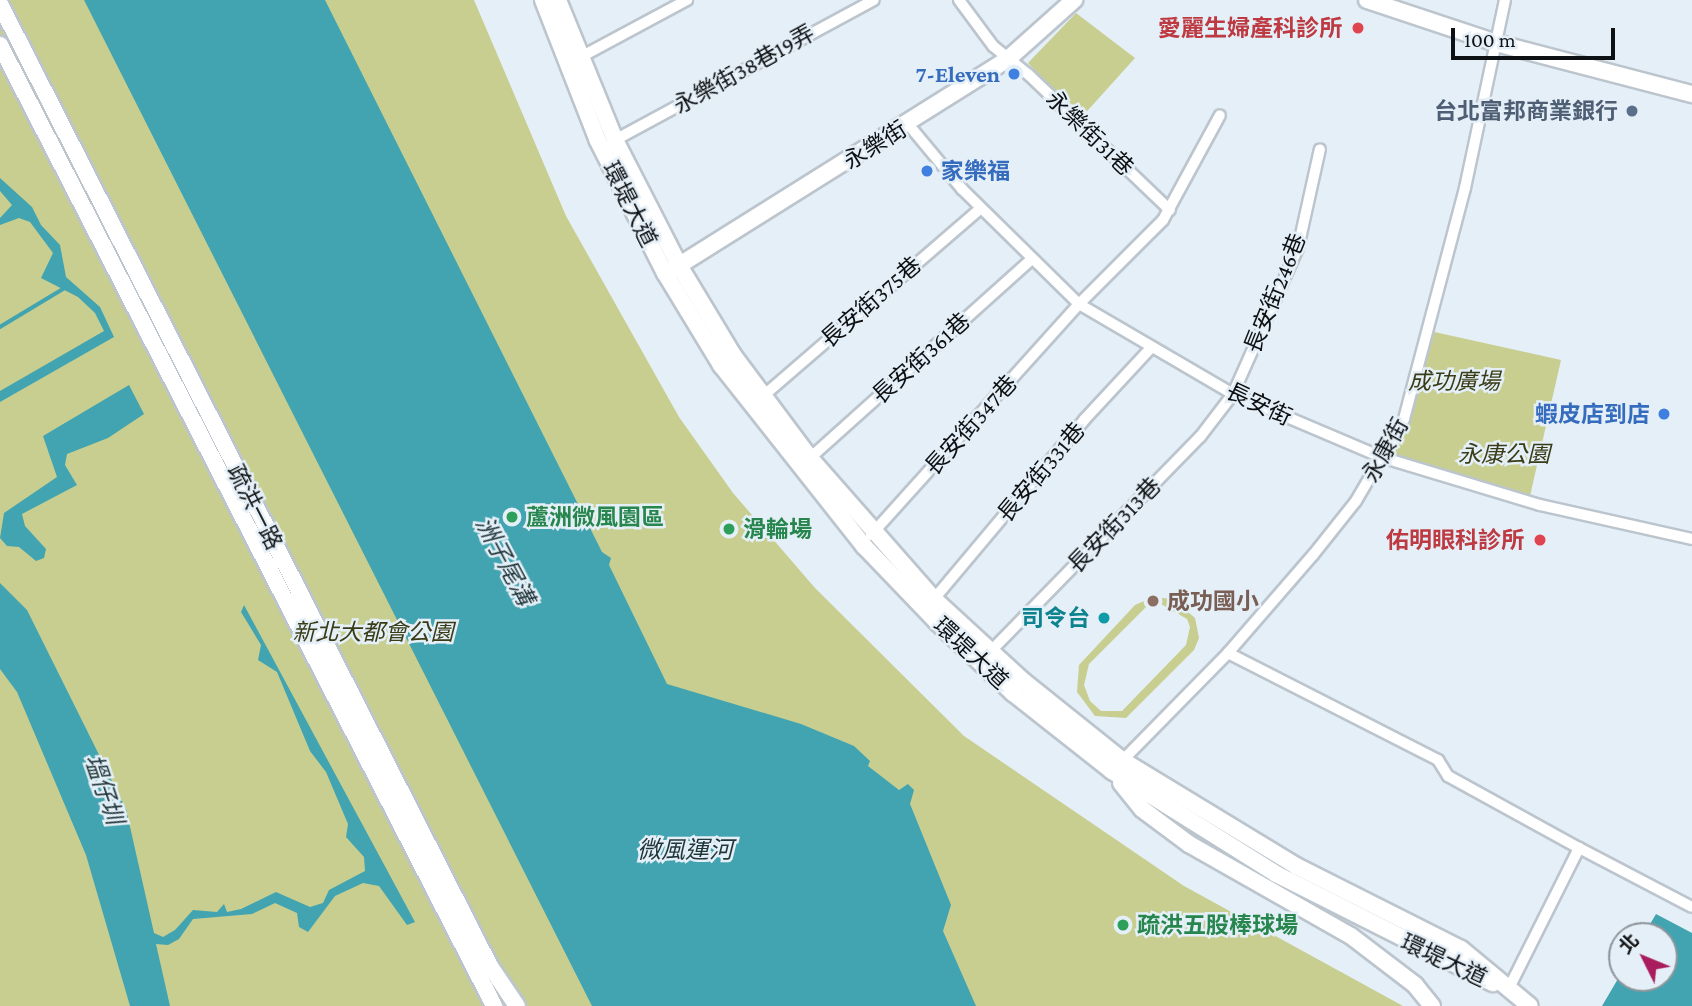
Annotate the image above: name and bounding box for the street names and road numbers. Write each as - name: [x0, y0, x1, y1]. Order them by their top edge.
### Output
- street label: 永樂街38巷19弄: [668, 19, 820, 119]
- street label: 永樂街31巷: [1041, 85, 1139, 181]
- street label: 永樂街: [838, 115, 912, 175]
- street label: 環堤大道: [597, 157, 663, 251]
- street label: 長安街246巷: [1239, 229, 1311, 357]
- street label: 長安街375巷: [815, 251, 927, 353]
- street label: 長安街361巷: [866, 307, 976, 409]
- street label: 長安街347巷: [919, 369, 1023, 481]
- street label: 長安街: [1222, 377, 1296, 431]
- street label: 永康街: [1356, 413, 1414, 487]
- street label: 長安街331巷: [991, 417, 1091, 527]
- street label: 疏洪一路: [222, 460, 288, 554]
- street label: 長安街313巷: [1062, 472, 1166, 578]
- street label: 環堤大道: [928, 612, 1014, 694]
- street label: 環堤大道: [1396, 928, 1492, 992]

